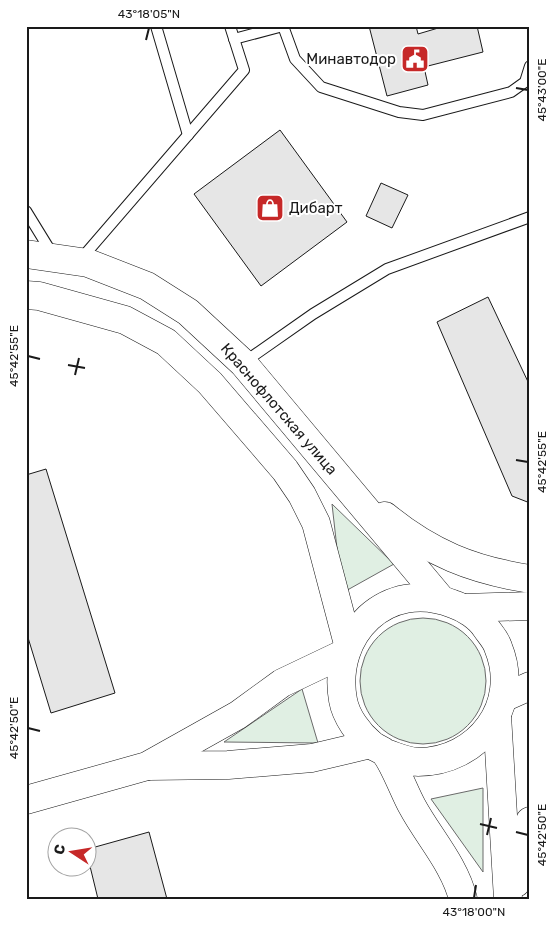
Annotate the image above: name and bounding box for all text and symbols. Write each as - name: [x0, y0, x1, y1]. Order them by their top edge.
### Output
- text: 43°18'05"N: [118, 7, 180, 21]
- public building icon: Минавтодор: [400, 44, 430, 74]
- place label: Минавтодор: [306, 50, 396, 68]
- text: 45°43'00"E: [535, 58, 549, 122]
- shop icon: Дибарт: [255, 193, 285, 223]
- place label: Дибарт: [289, 199, 343, 217]
- text: 45°42'55"E: [7, 325, 21, 387]
- street label: Краснофлотская улица: [217, 340, 341, 478]
- text: 45°42'55"E: [535, 431, 549, 493]
- text: 45°42'50"E: [7, 697, 21, 759]
- text: 45°42'50"E: [535, 804, 549, 866]
- north arrow: [48, 828, 98, 878]
- text: С: [50, 843, 69, 856]
- text: 43°18'00"N: [443, 905, 505, 919]

